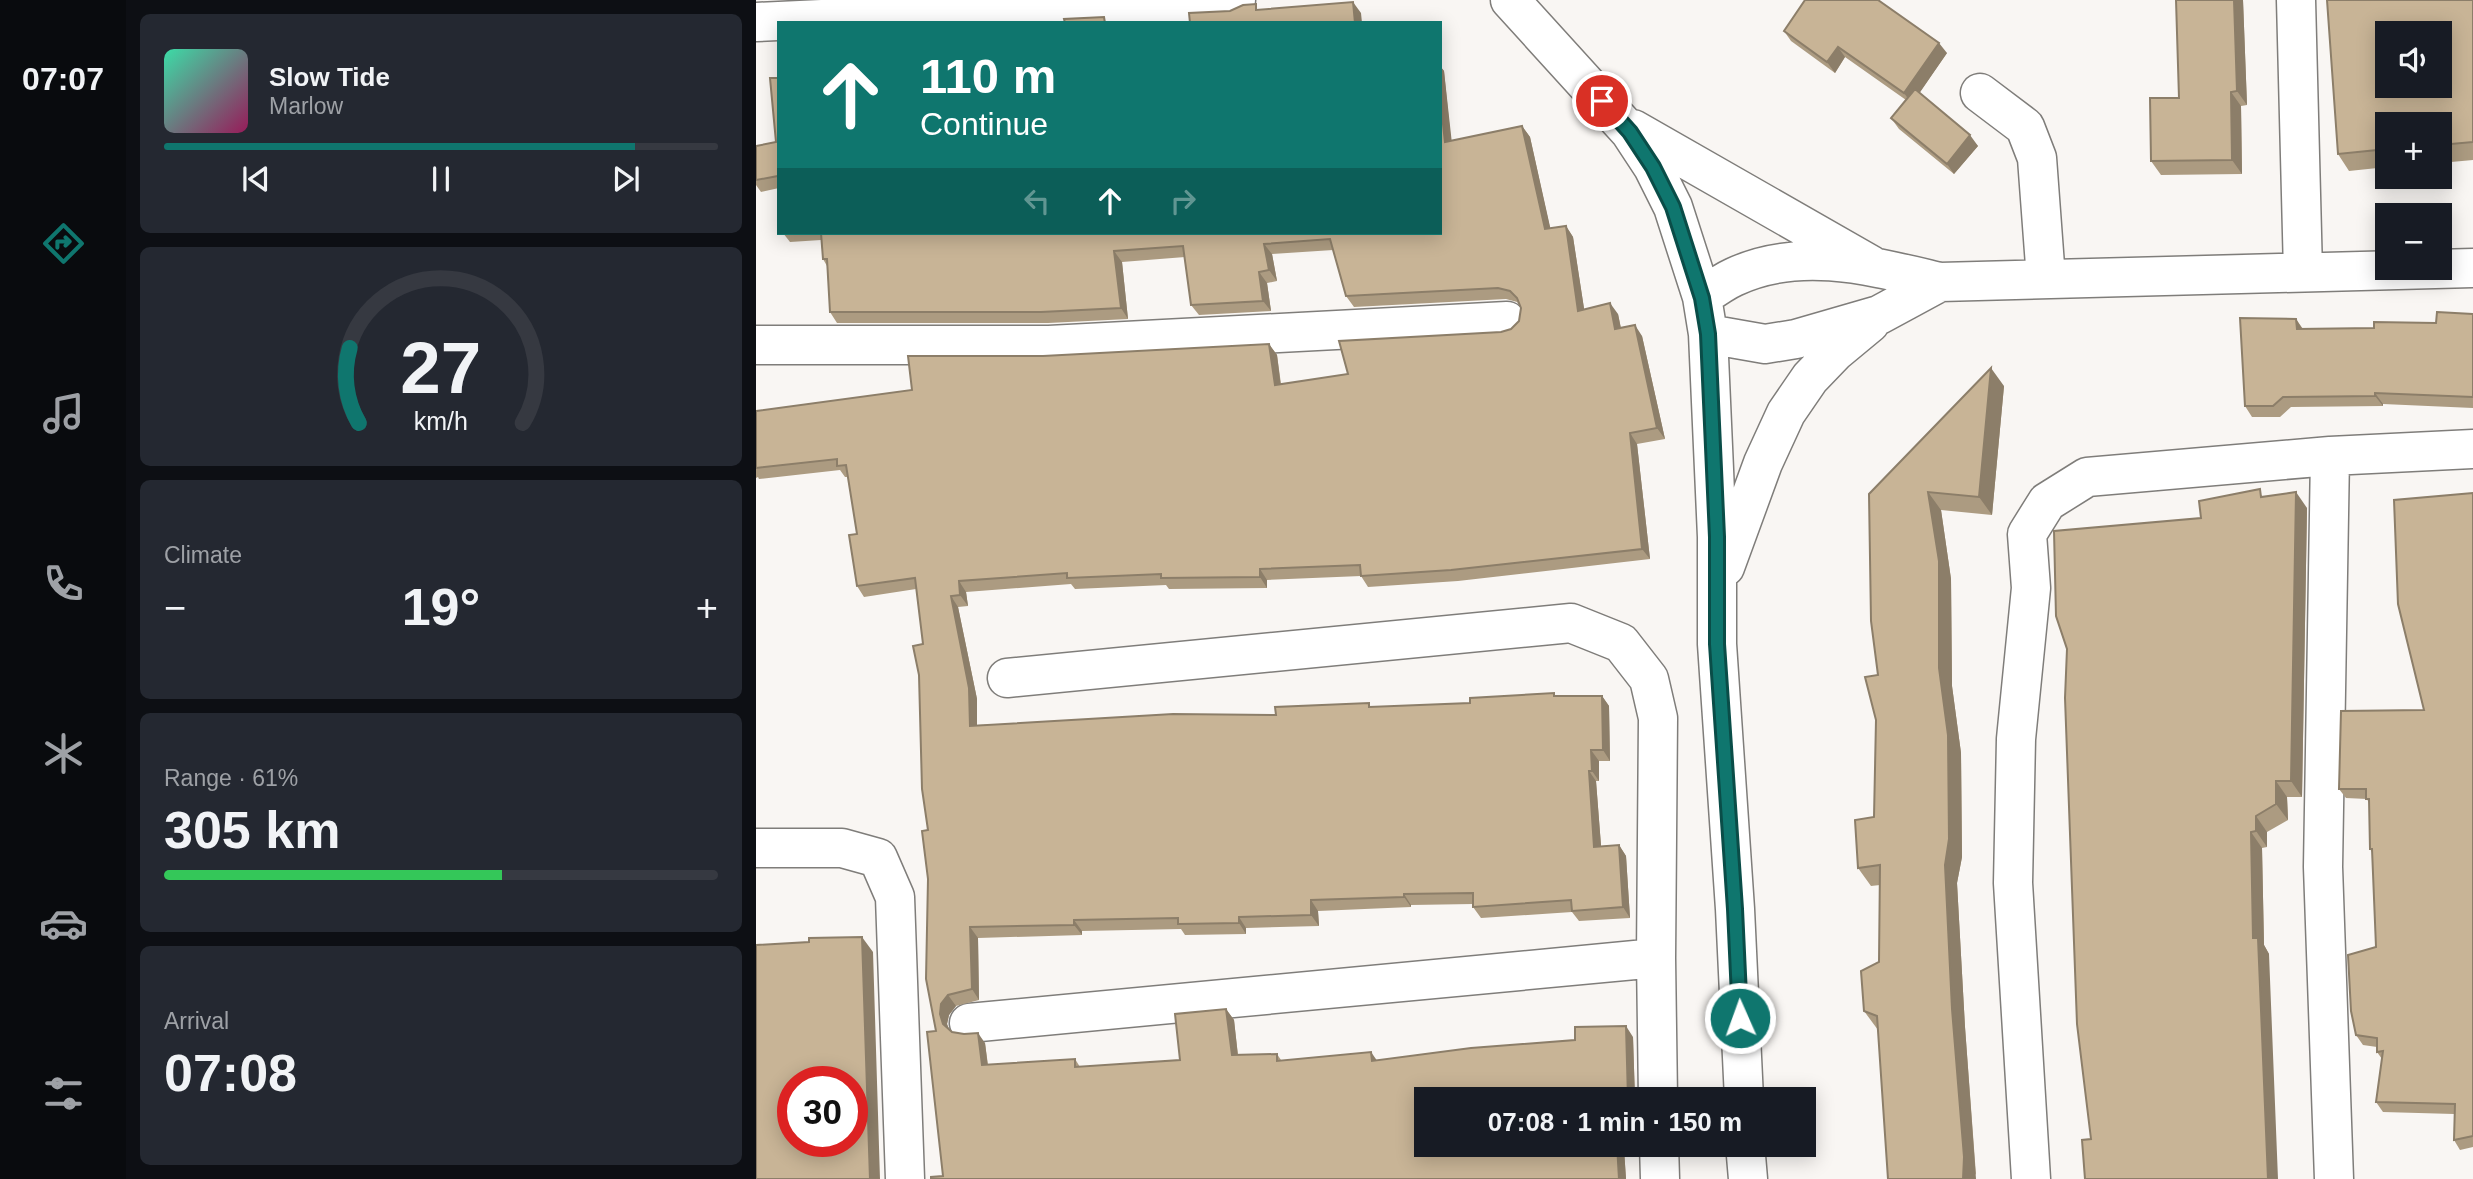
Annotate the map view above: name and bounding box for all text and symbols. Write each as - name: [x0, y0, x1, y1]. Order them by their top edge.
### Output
- map controls: [2375, 21, 2452, 280]
- button: sound: [2375, 21, 2452, 98]
- icon: ahead: [805, 49, 896, 140]
- text: 110 m: [920, 49, 1056, 103]
- text: 07:07: [22, 61, 104, 97]
- text: Slow Tide: [269, 62, 390, 92]
- pin: [1572, 71, 1632, 131]
- icon: arrive: [1583, 82, 1621, 120]
- text: Marlow: [269, 93, 343, 119]
- text: Continue: [920, 106, 1048, 142]
- button: +: [2375, 112, 2452, 189]
- icon: previous: [237, 160, 275, 198]
- icon: pause: [422, 160, 460, 198]
- icon: next: [607, 160, 645, 198]
- icon: left: [1018, 182, 1056, 220]
- icon: ahead: [1091, 182, 1129, 220]
- icon: right: [1164, 182, 1202, 220]
- button: −: [2375, 203, 2452, 280]
- icon: directions: [39, 219, 88, 268]
- text: 27: [401, 327, 481, 408]
- icon: music: [39, 389, 88, 438]
- text: km/h: [414, 406, 468, 434]
- text: Climate: [164, 542, 242, 568]
- icon: phone: [39, 559, 88, 608]
- text: 19°: [402, 578, 480, 636]
- text: −: [164, 587, 186, 629]
- text: +: [696, 587, 718, 629]
- icon: climate: [39, 729, 88, 778]
- text: Range · 61%: [164, 765, 298, 791]
- text: 305 km: [164, 801, 340, 859]
- icon: car: [39, 899, 88, 948]
- position arrow: [1703, 981, 1777, 1055]
- text: Arrival: [164, 1008, 229, 1034]
- text: 07:08: [164, 1044, 297, 1102]
- speed limit sign: 30: [777, 1066, 868, 1157]
- icon: filters: [39, 1069, 88, 1118]
- text: 07:08 · 1 min · 150 m: [1488, 1107, 1742, 1137]

